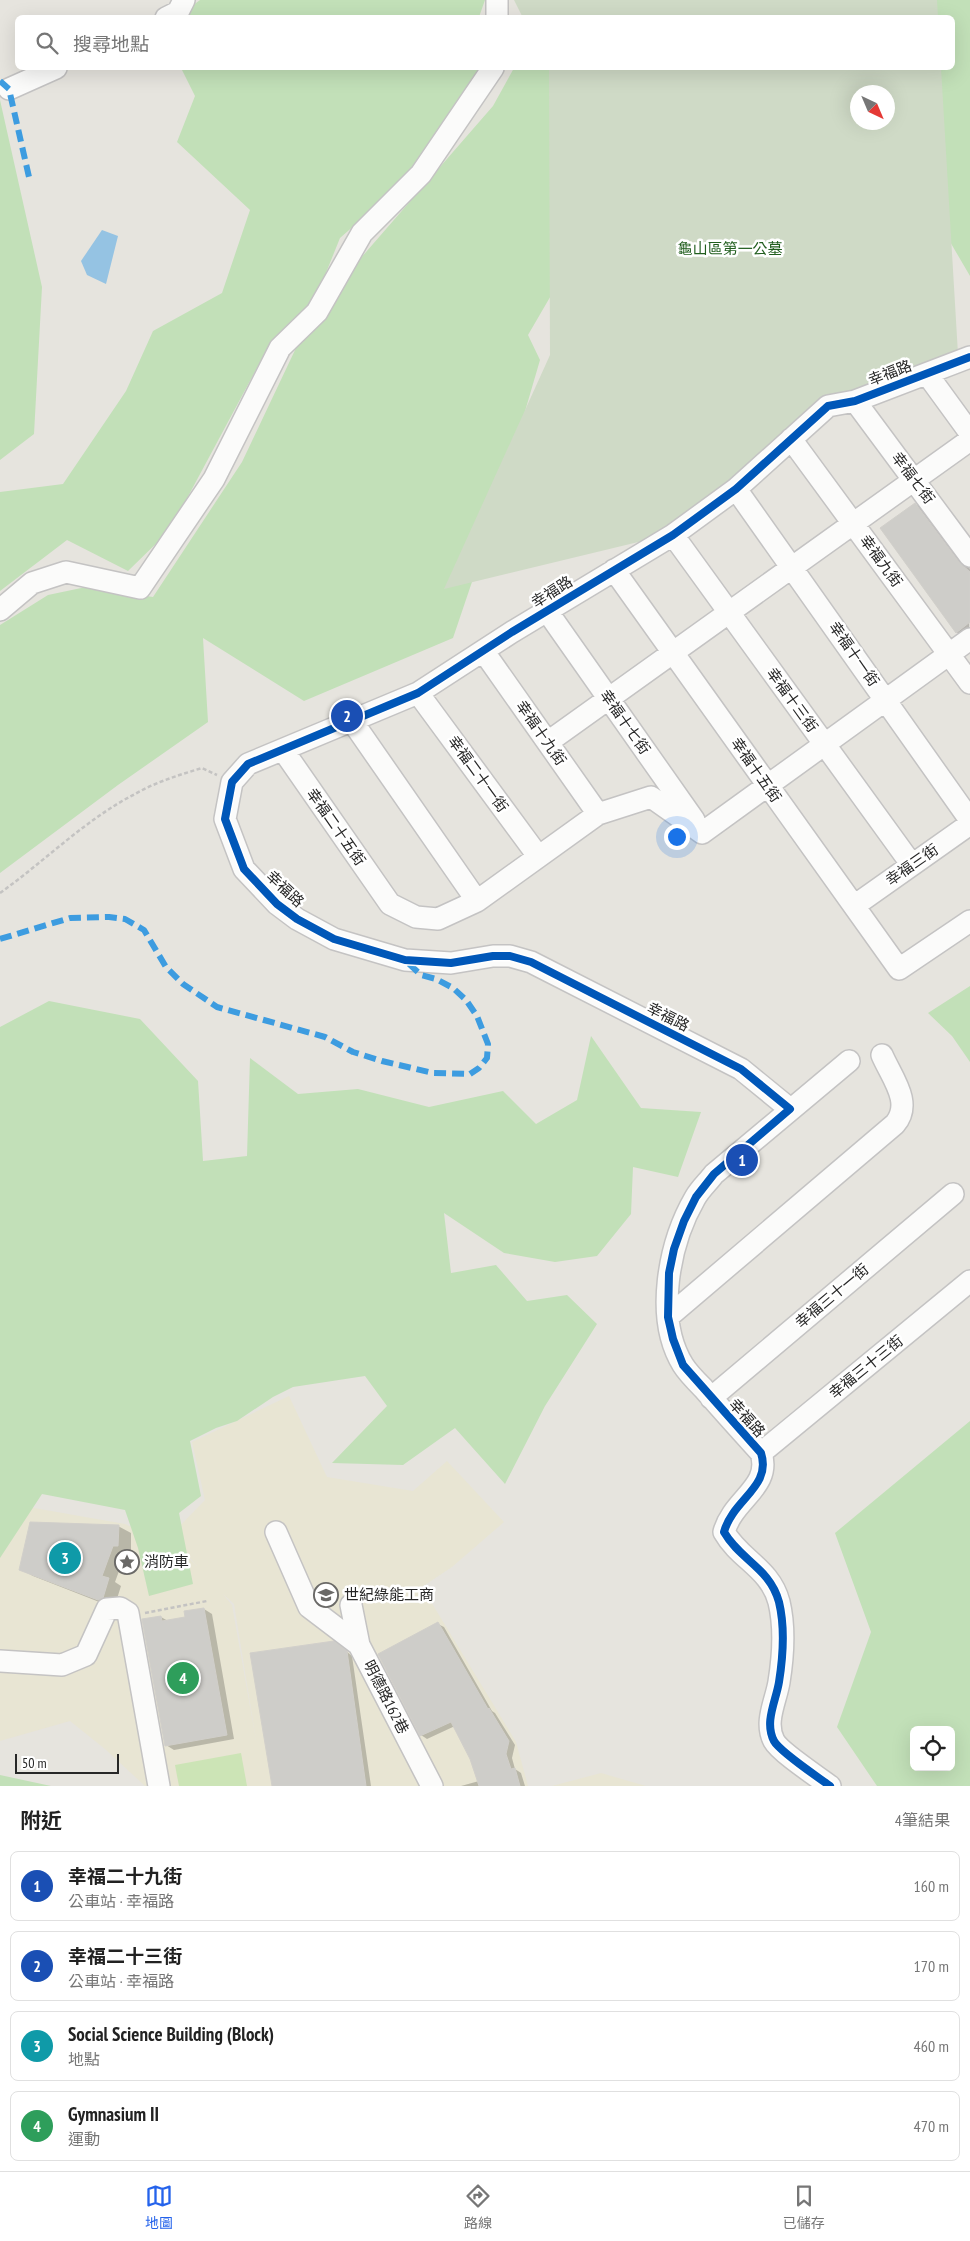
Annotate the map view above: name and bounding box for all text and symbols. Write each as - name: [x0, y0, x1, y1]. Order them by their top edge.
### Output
- search box: [15, 15, 955, 70]
- icon: search: [33, 29, 61, 57]
- text: 搜尋地點: [73, 32, 149, 56]
- north arrow: [850, 85, 895, 130]
- park label: 龜山區第一公墓: [677, 239, 783, 258]
- street label: 幸福路: [865, 356, 914, 389]
- street label: 幸福七街: [888, 448, 939, 507]
- street label: 幸福九街: [856, 531, 907, 591]
- street label: 幸福路: [528, 572, 576, 612]
- street label: 幸福十一街: [825, 618, 884, 690]
- street label: 幸福十三街: [763, 664, 822, 736]
- street label: 幸福十七街: [596, 686, 655, 758]
- pin: 2: [331, 697, 363, 735]
- street label: 幸福十九街: [512, 697, 571, 769]
- street label: 幸福二十一街: [444, 732, 513, 816]
- street label: 幸福十五街: [727, 734, 786, 806]
- street label: 幸福二十五街: [303, 784, 370, 869]
- your location: [664, 824, 690, 850]
- street label: 幸福三街: [882, 840, 942, 890]
- street label: 幸福路: [262, 866, 308, 911]
- street label: 幸福路: [644, 998, 693, 1035]
- pin: 1: [726, 1141, 758, 1179]
- street label: 幸福三十一街: [791, 1259, 872, 1332]
- street label: 幸福三十三街: [825, 1331, 907, 1402]
- street label: 幸福路: [725, 1395, 769, 1441]
- pin: 3: [49, 1539, 81, 1577]
- place icon: 消防車: [114, 1549, 140, 1575]
- place label: 消防車: [144, 1552, 189, 1571]
- school or university icon: 世紀綠能工商: [313, 1582, 339, 1608]
- place label: 世紀綠能工商: [344, 1585, 434, 1604]
- street label: 明德路162巷: [360, 1657, 413, 1737]
- pin: 4: [167, 1659, 199, 1697]
- map controls: [910, 1726, 955, 1771]
- button: locate: [910, 1726, 955, 1771]
- scale bar: [15, 1751, 119, 1774]
- text: 50 m: [22, 1754, 47, 1772]
- text: 附近: [20, 1807, 62, 1834]
- text: 4筆結果: [895, 1810, 950, 1830]
- text: 幸福二十九街: [68, 1864, 182, 1888]
- text: 1: [33, 1876, 41, 1896]
- text: 160 m: [914, 1876, 949, 1896]
- text: 公車站 · 幸福路: [68, 1891, 174, 1911]
- text: 幸福二十三街: [68, 1944, 182, 1968]
- text: 2: [33, 1956, 41, 1976]
- text: 170 m: [914, 1956, 949, 1976]
- text: 公車站 · 幸福路: [68, 1971, 174, 1991]
- text: Social Science Building (Block): [68, 2022, 274, 2046]
- text: 3: [33, 2036, 41, 2056]
- text: 460 m: [914, 2036, 949, 2056]
- text: 地點: [68, 2049, 100, 2069]
- text: Gymnasium II: [68, 2102, 159, 2126]
- text: 4: [33, 2116, 41, 2136]
- text: 470 m: [914, 2116, 949, 2136]
- text: 運動: [68, 2129, 100, 2149]
- tab: 地圖: [145, 2182, 173, 2232]
- tab: 路線: [464, 2182, 492, 2232]
- tab: 已儲存: [783, 2182, 825, 2232]

